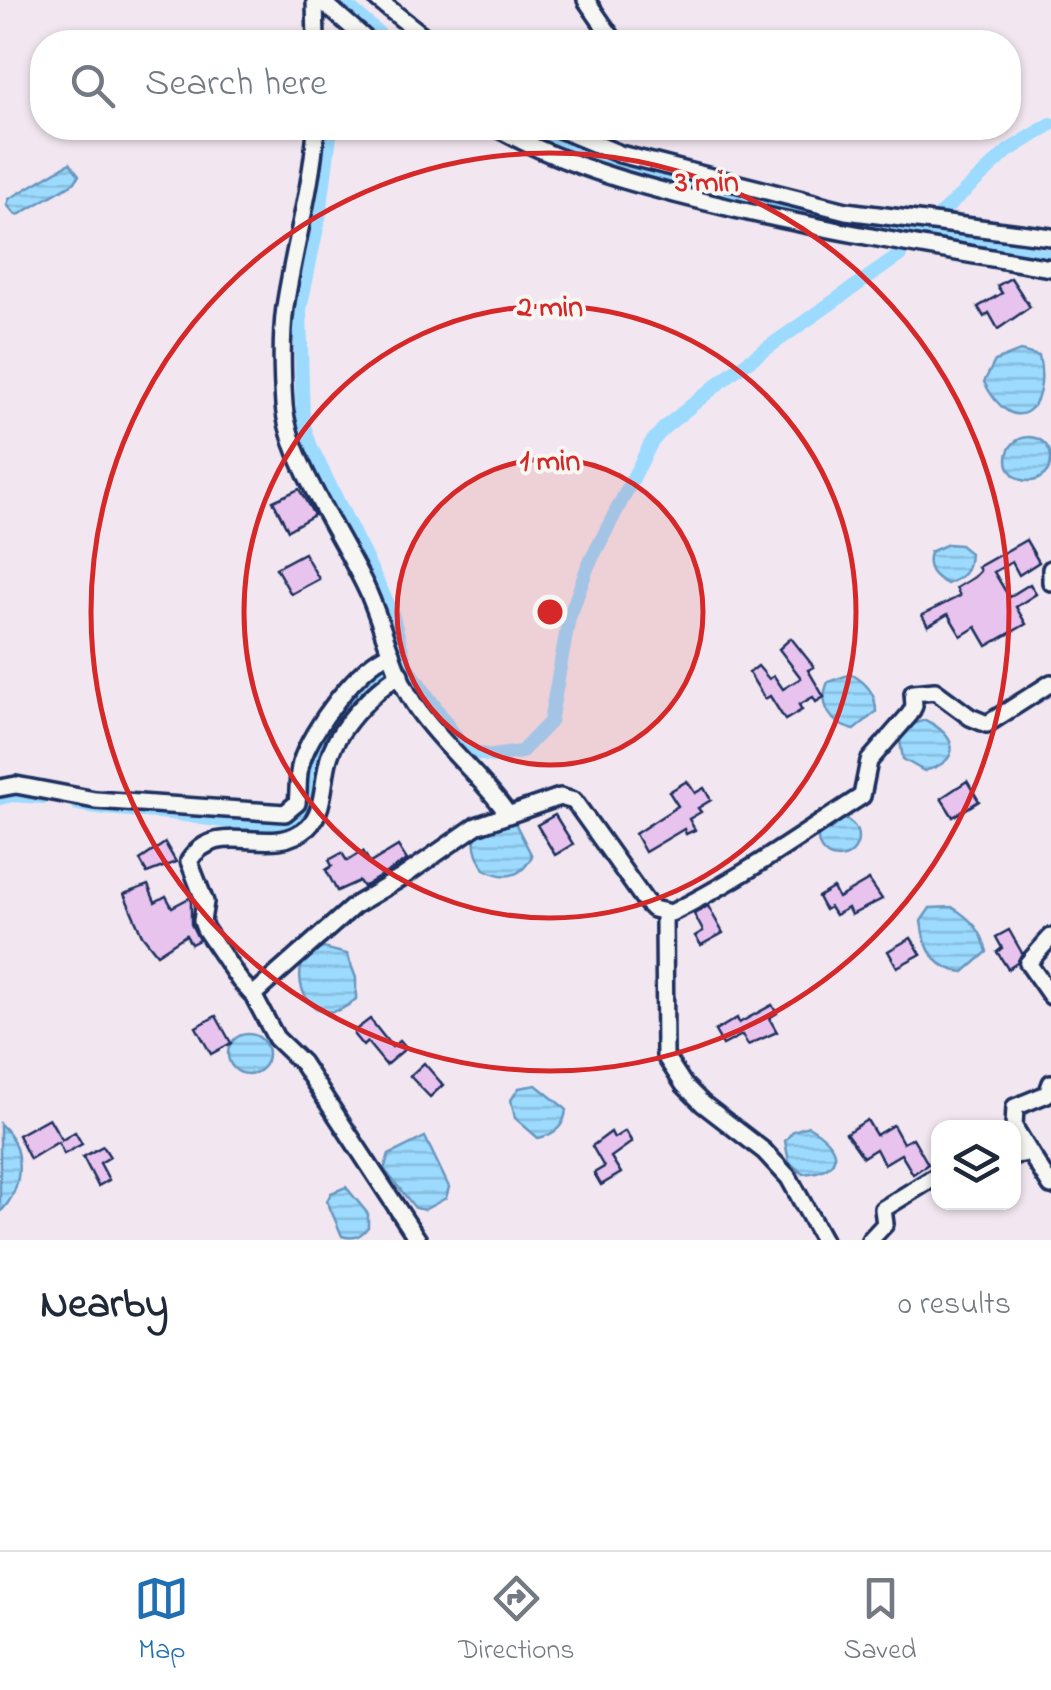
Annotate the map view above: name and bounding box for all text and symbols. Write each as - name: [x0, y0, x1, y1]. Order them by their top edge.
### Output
- search box: [30, 30, 1021, 140]
- text: Search here: [145, 57, 327, 113]
- icon: search: [65, 58, 120, 113]
- text: 3 min: [674, 162, 739, 206]
- text: 2 min: [516, 287, 583, 331]
- text: 1 min: [520, 441, 580, 485]
- centre of rings: [532, 594, 568, 630]
- map controls: [931, 1120, 1021, 1210]
- button: layers: [931, 1120, 1021, 1210]
- text: Nearby: [40, 1275, 168, 1336]
- text: 0 results: [898, 1282, 1011, 1329]
- tab: Map: [134, 1571, 189, 1672]
- tab: Directions: [458, 1571, 575, 1672]
- tab: Saved: [844, 1571, 917, 1672]

